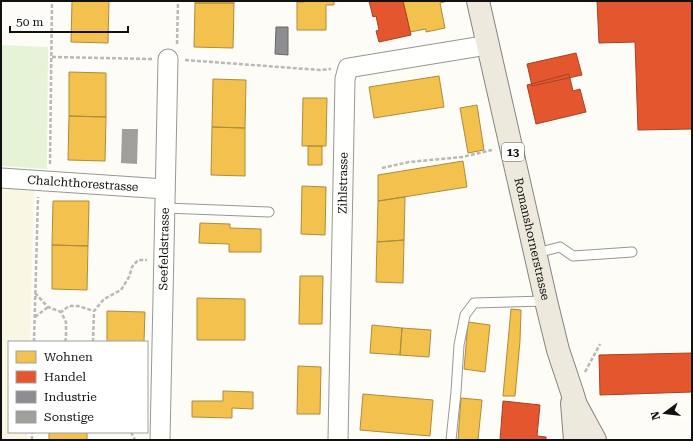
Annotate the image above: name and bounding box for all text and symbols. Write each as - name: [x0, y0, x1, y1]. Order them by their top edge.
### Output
- scale bar: [10, 8, 128, 34]
- text: 50 m: [16, 15, 43, 29]
- road number: 13: [502, 143, 524, 161]
- street label: Zihlstrasse: [335, 152, 351, 214]
- street label: Chalchthorestrasse: [27, 173, 139, 194]
- street label: Romanshornerstrasse: [511, 176, 553, 302]
- street label: Seefeldstrasse: [156, 207, 172, 291]
- legend: [8, 341, 148, 433]
- text: Wohnen: [44, 350, 93, 364]
- text: Handel: [44, 370, 86, 384]
- text: Industrie: [44, 390, 97, 404]
- north arrow: [645, 393, 685, 433]
- text: N: [648, 409, 663, 421]
- text: Sonstige: [44, 410, 94, 424]

